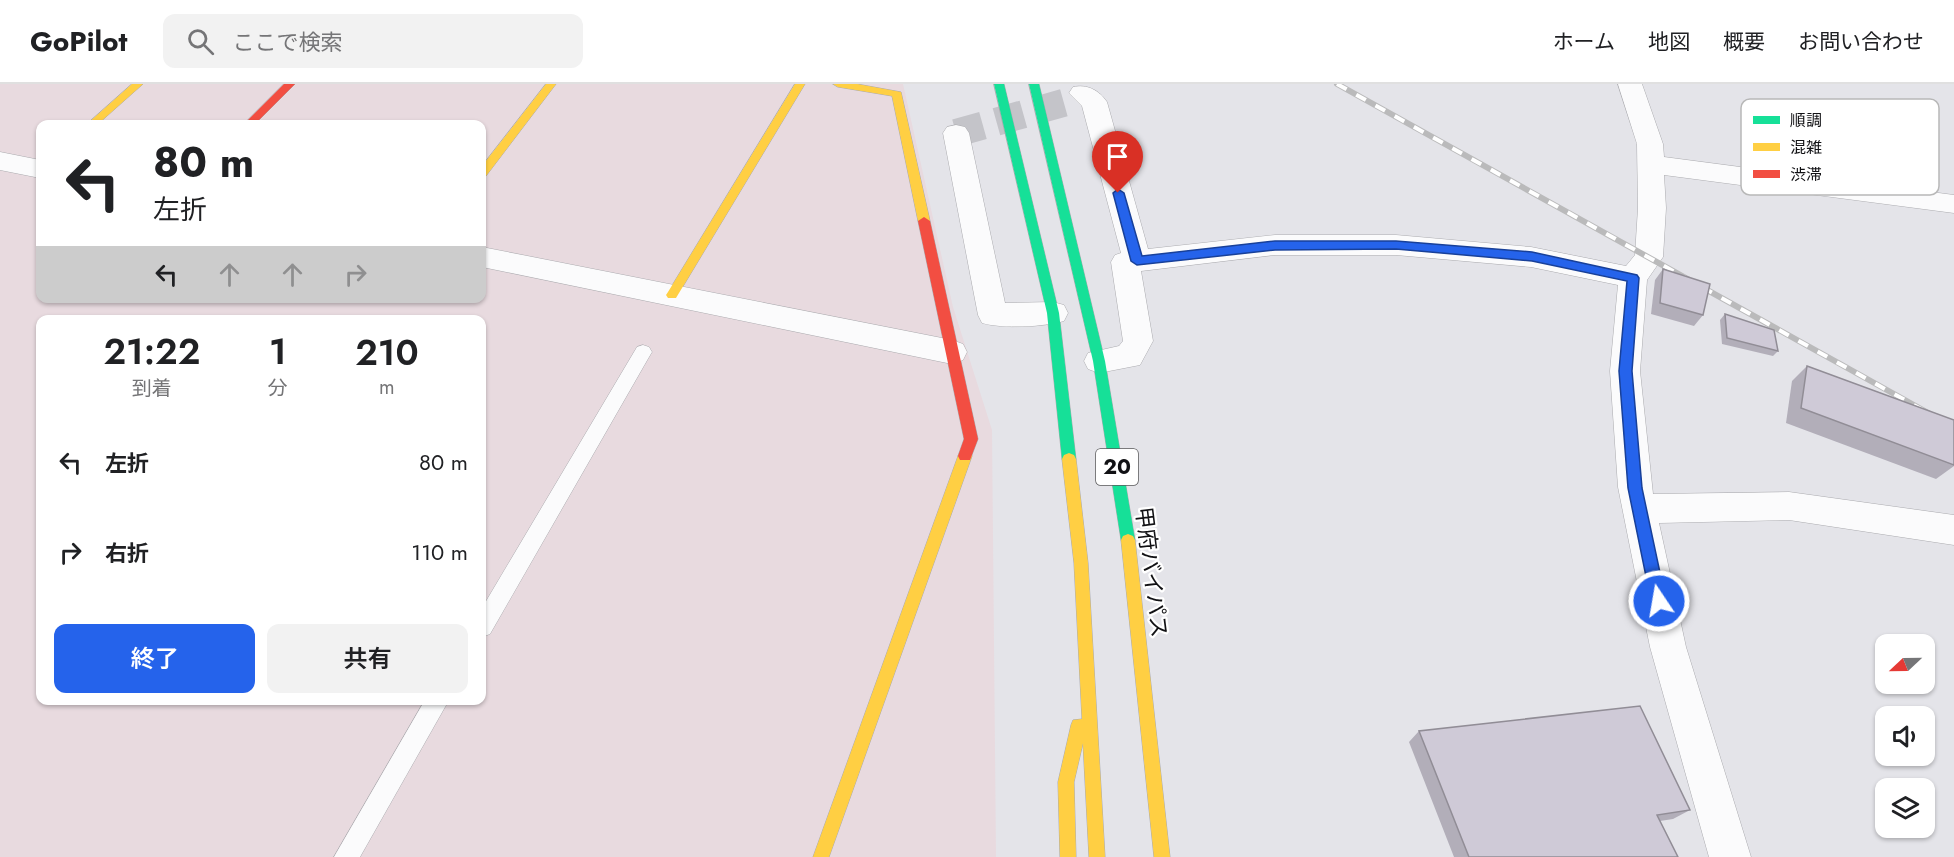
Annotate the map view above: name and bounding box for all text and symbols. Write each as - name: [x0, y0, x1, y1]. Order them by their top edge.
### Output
- search box: [163, 14, 583, 68]
- text: GoPilot: [30, 21, 127, 62]
- icon: search: [184, 25, 217, 58]
- text: ここで検索: [232, 26, 342, 58]
- text: ホーム: [1553, 27, 1615, 57]
- text: 地図: [1648, 27, 1690, 57]
- text: 概要: [1723, 27, 1765, 57]
- text: お問い合わせ: [1798, 27, 1924, 57]
- legend: [1741, 99, 1939, 195]
- text: 順調: [1790, 109, 1822, 132]
- pin: [1092, 131, 1143, 193]
- text: 80 m: [153, 132, 254, 193]
- text: 混雑: [1790, 136, 1822, 159]
- icon: arrive: [1101, 140, 1134, 173]
- icon: left: [54, 144, 132, 222]
- text: 渋滞: [1790, 163, 1822, 186]
- text: 左折: [153, 190, 207, 229]
- icon: left: [150, 258, 183, 291]
- icon: ahead: [213, 258, 246, 291]
- icon: ahead: [276, 258, 309, 291]
- icon: right: [339, 258, 372, 291]
- text: 21:22: [103, 325, 200, 377]
- text: 1: [269, 325, 287, 377]
- text: 210: [355, 326, 419, 378]
- text: m: [379, 373, 395, 402]
- text: 到着: [132, 374, 172, 403]
- text: 分: [268, 374, 288, 403]
- icon: left: [54, 446, 87, 479]
- text: 80 m: [419, 446, 468, 478]
- text: 左折: [105, 447, 149, 479]
- road number: 20: [1096, 449, 1138, 485]
- street label: 甲府バイパス: [1128, 505, 1176, 639]
- icon: right: [54, 536, 87, 569]
- text: 110 m: [411, 536, 468, 568]
- text: 右折: [105, 537, 149, 569]
- position arrow: [1627, 569, 1691, 633]
- button: 終了: [54, 624, 255, 693]
- button: 共有: [267, 624, 468, 693]
- north arrow: [1875, 634, 1935, 694]
- map controls: [1875, 634, 1935, 838]
- button: sound: [1875, 706, 1935, 766]
- button: layers: [1875, 778, 1935, 838]

